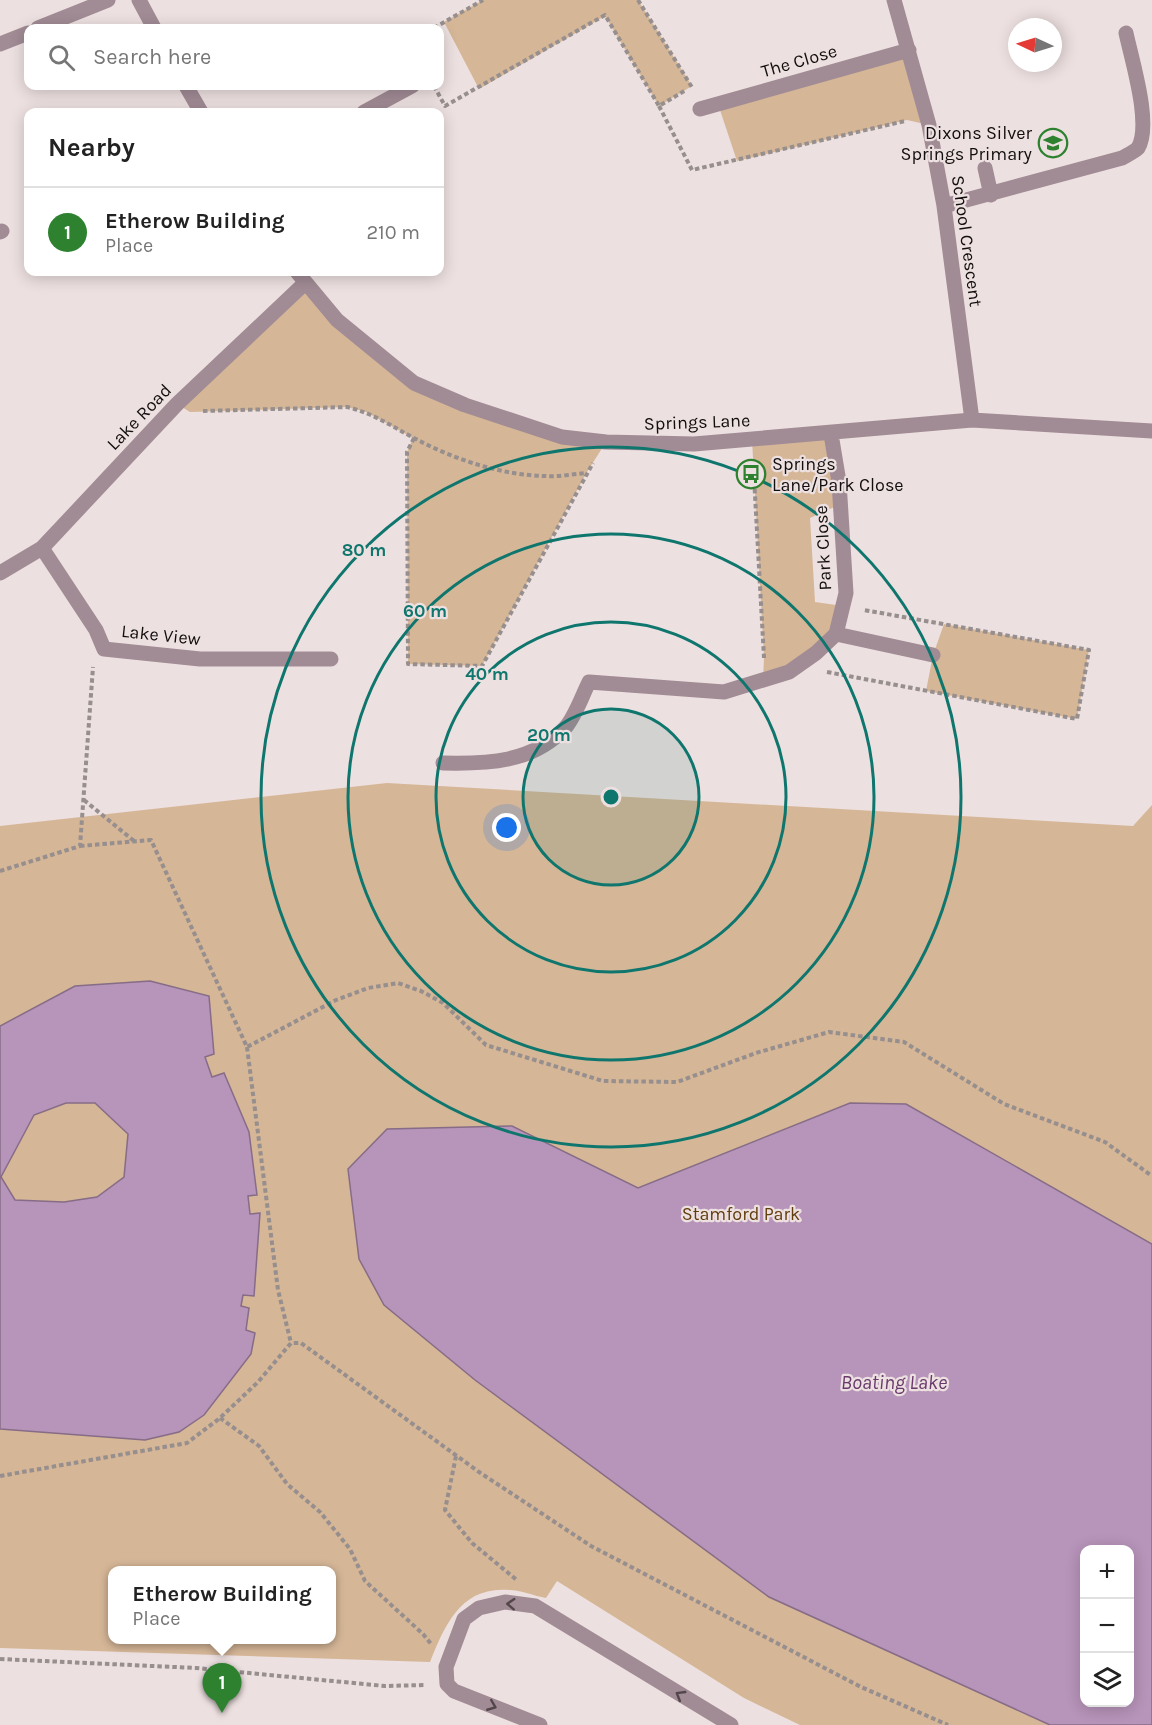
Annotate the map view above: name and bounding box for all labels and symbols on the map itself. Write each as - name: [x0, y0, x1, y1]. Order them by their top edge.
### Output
- north arrow: [1008, 18, 1062, 72]
- street label: The Close: [758, 40, 840, 82]
- place label: Dixons Silver Springs Primary: [901, 122, 1033, 165]
- school or university icon: Dixons Silver Springs Primary: [1037, 127, 1069, 159]
- street label: School Crescent: [947, 174, 987, 308]
- street label: Lake Road: [102, 379, 176, 455]
- street label: Springs Lane: [643, 409, 751, 435]
- place label: Springs Lane/Park Close: [772, 453, 904, 496]
- bus stop icon: Springs Lane/Park Close: [735, 458, 767, 490]
- street label: Park Close: [810, 505, 836, 591]
- text: 80 m: [342, 539, 386, 561]
- text: 60 m: [403, 600, 447, 622]
- street label: Lake View: [120, 620, 202, 650]
- text: 40 m: [465, 663, 509, 685]
- text: 20 m: [527, 724, 571, 746]
- centre of rings: [601, 787, 621, 807]
- your location: [492, 813, 521, 842]
- park label: Stamford Park: [682, 1203, 800, 1225]
- water label: Boating Lake: [841, 1371, 947, 1394]
- one-way arrow: [506, 1597, 515, 1610]
- pin: 1: [202, 1664, 242, 1713]
- one-way arrow: [676, 1691, 686, 1703]
- one-way arrow: [486, 1699, 497, 1711]

